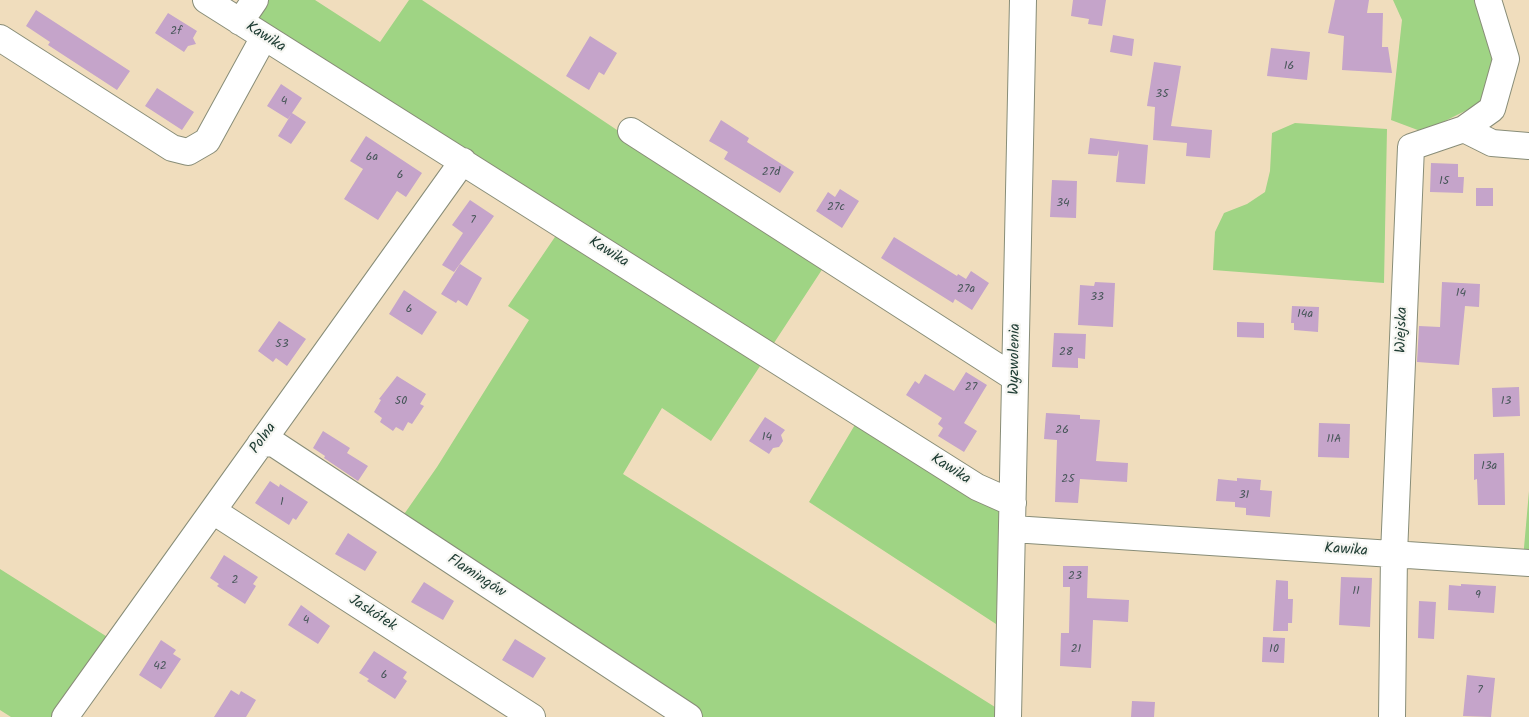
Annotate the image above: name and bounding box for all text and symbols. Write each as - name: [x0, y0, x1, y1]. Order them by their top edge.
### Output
- street label: Kawika: [242, 19, 288, 57]
- house number: 2f: [170, 25, 182, 39]
- house number: 16: [1284, 60, 1294, 74]
- house number: 35: [1155, 88, 1169, 102]
- house number: 4: [281, 95, 287, 109]
- house number: 6a: [366, 151, 378, 165]
- house number: 27d: [762, 166, 780, 180]
- house number: 6: [397, 169, 403, 183]
- house number: 15: [1439, 175, 1449, 189]
- house number: 34: [1056, 197, 1070, 211]
- house number: 27c: [827, 201, 845, 215]
- house number: 7: [470, 214, 476, 228]
- street label: Kawika: [585, 234, 631, 272]
- house number: 27a: [957, 283, 975, 297]
- house number: 14: [1456, 287, 1466, 301]
- house number: 33: [1090, 291, 1104, 305]
- house number: 6: [406, 303, 412, 317]
- street label: Wiejska: [1393, 307, 1413, 353]
- house number: 14a: [1297, 308, 1313, 322]
- street label: Wyzwolenia: [1006, 323, 1026, 395]
- house number: 53: [275, 338, 289, 352]
- house number: 28: [1059, 346, 1073, 360]
- house number: 27: [965, 381, 977, 395]
- house number: 50: [395, 395, 407, 409]
- house number: 13: [1501, 395, 1511, 409]
- street label: Polna: [247, 420, 281, 458]
- house number: 26: [1055, 424, 1069, 438]
- house number: 14: [762, 431, 772, 445]
- house number: 11A: [1327, 433, 1341, 447]
- street label: Kawika: [927, 451, 973, 489]
- house number: 13a: [1481, 460, 1497, 474]
- house number: 25: [1061, 473, 1075, 487]
- house number: 31: [1239, 489, 1249, 503]
- house number: 1: [280, 496, 284, 510]
- street label: Kawika: [1324, 541, 1368, 561]
- street label: Flamingów: [443, 551, 509, 603]
- house number: 23: [1068, 570, 1082, 584]
- house number: 2: [232, 574, 238, 588]
- house number: 11: [1352, 585, 1360, 599]
- house number: 9: [1475, 589, 1481, 603]
- street label: Jaskółek: [345, 592, 399, 636]
- house number: 4: [303, 614, 309, 628]
- house number: 21: [1071, 643, 1081, 657]
- house number: 10: [1269, 643, 1279, 657]
- house number: 42: [153, 660, 167, 674]
- house number: 6: [381, 669, 387, 683]
- house number: 7: [1477, 684, 1483, 698]

